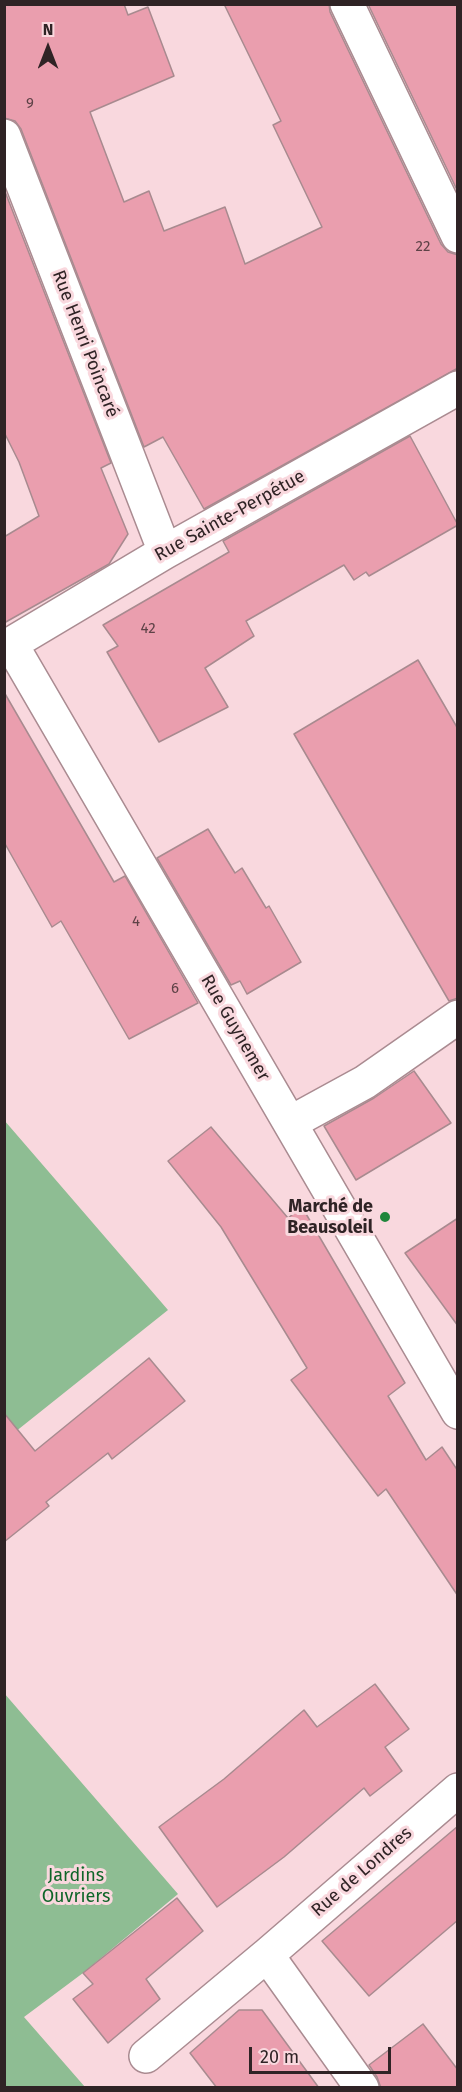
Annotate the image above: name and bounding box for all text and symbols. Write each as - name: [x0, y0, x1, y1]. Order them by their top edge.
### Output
- north arrow: [18, 18, 78, 78]
- text: N: [43, 20, 53, 39]
- house number: 9: [26, 95, 34, 113]
- house number: 22: [416, 238, 430, 256]
- street label: Rue Henri Poincaré: [47, 267, 123, 421]
- street label: Rue Sainte-Perpétue: [151, 466, 309, 566]
- house number: 42: [140, 620, 156, 638]
- house number: 4: [132, 913, 140, 931]
- street label: Rue Guynemer: [196, 971, 274, 1085]
- house number: 6: [171, 980, 179, 998]
- place label: Marché de Beausoleil: [287, 1196, 373, 1238]
- marker: Marché de Beausoleil: [378, 1210, 392, 1224]
- street label: Rue de Londres: [307, 1822, 417, 1922]
- park label: Jardins Ouvriers: [42, 1865, 110, 1908]
- scale bar: [252, 2035, 394, 2073]
- text: 20 m: [260, 2046, 299, 2068]

